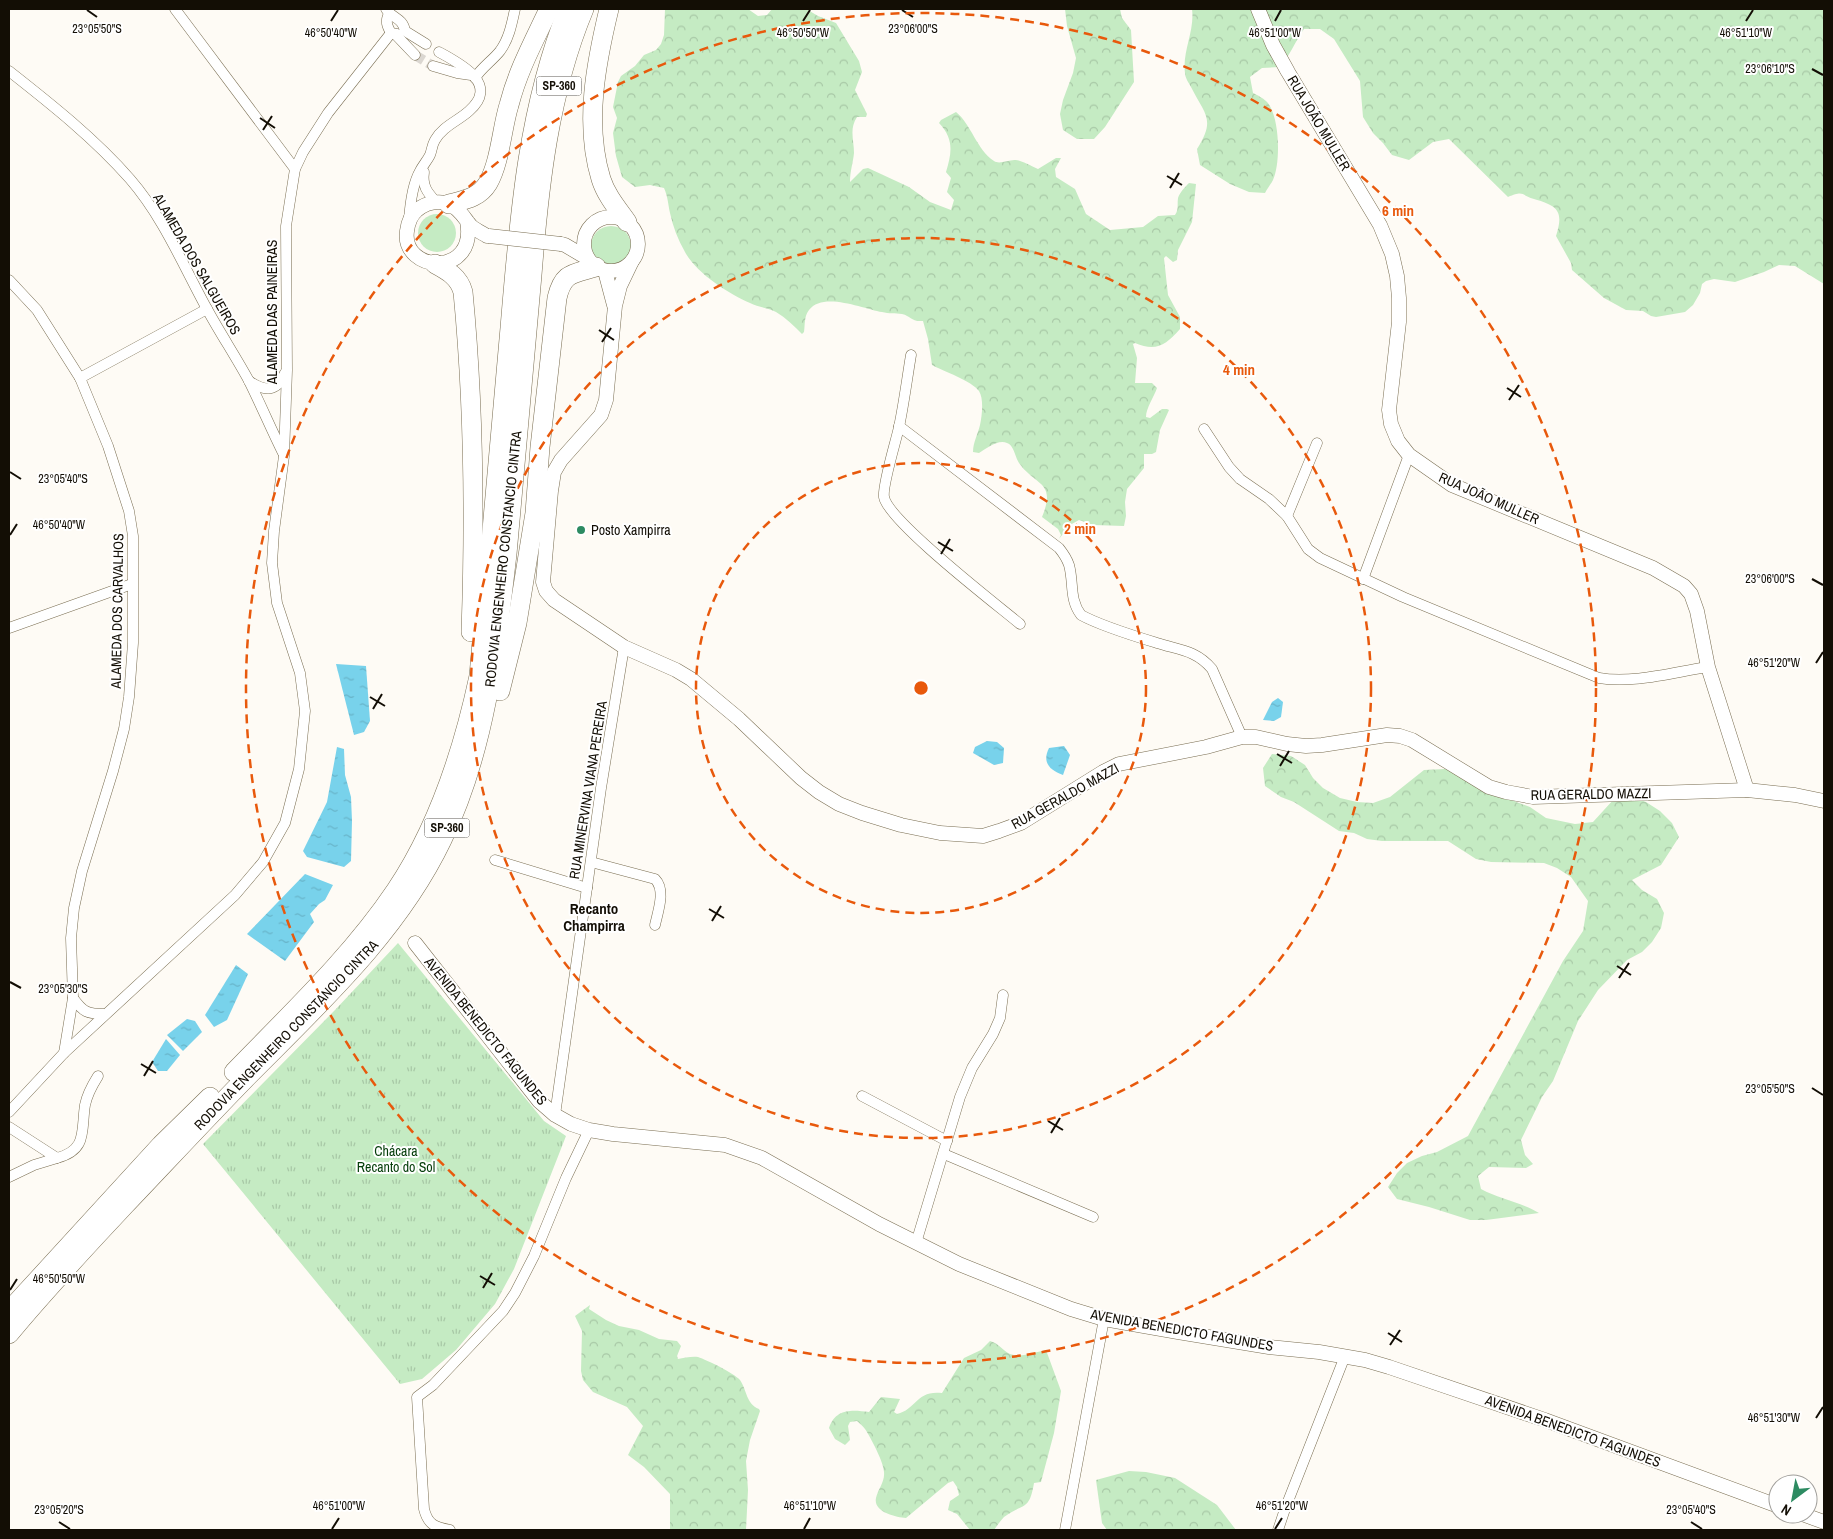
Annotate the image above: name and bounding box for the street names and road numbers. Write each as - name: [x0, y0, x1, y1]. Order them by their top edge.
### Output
- street label: RUA JOÃO MULLER: [1284, 72, 1354, 174]
- road number: SP-360: [536, 76, 582, 95]
- street label: ALAMEDA DOS SALGUEIROS: [149, 189, 245, 338]
- street label: ALAMEDA DAS PAINEIRAS: [263, 239, 281, 385]
- street label: RODOVIA ENGENHEIRO CONSTANCIO CINTRA: [481, 430, 525, 688]
- street label: RUA JOÃO MULLER: [1436, 468, 1542, 528]
- street label: ALAMEDA DOS CARVALHOS: [107, 533, 127, 690]
- street label: RUA MINERVINA VIANA PEREIRA: [565, 699, 611, 880]
- street label: RUA GERALDO MAZZI: [1008, 759, 1122, 833]
- street label: RUA GERALDO MAZZI: [1531, 784, 1651, 804]
- road number: SP-360: [424, 818, 470, 838]
- street label: RODOVIA ENGENHEIRO CONSTANCIO CINTRA: [190, 936, 382, 1134]
- street label: AVENIDA BENEDICTO FAGUNDES: [420, 953, 551, 1109]
- street label: AVENIDA BENEDICTO FAGUNDES: [1088, 1305, 1275, 1355]
- street label: AVENIDA BENEDICTO FAGUNDES: [1482, 1391, 1663, 1471]

